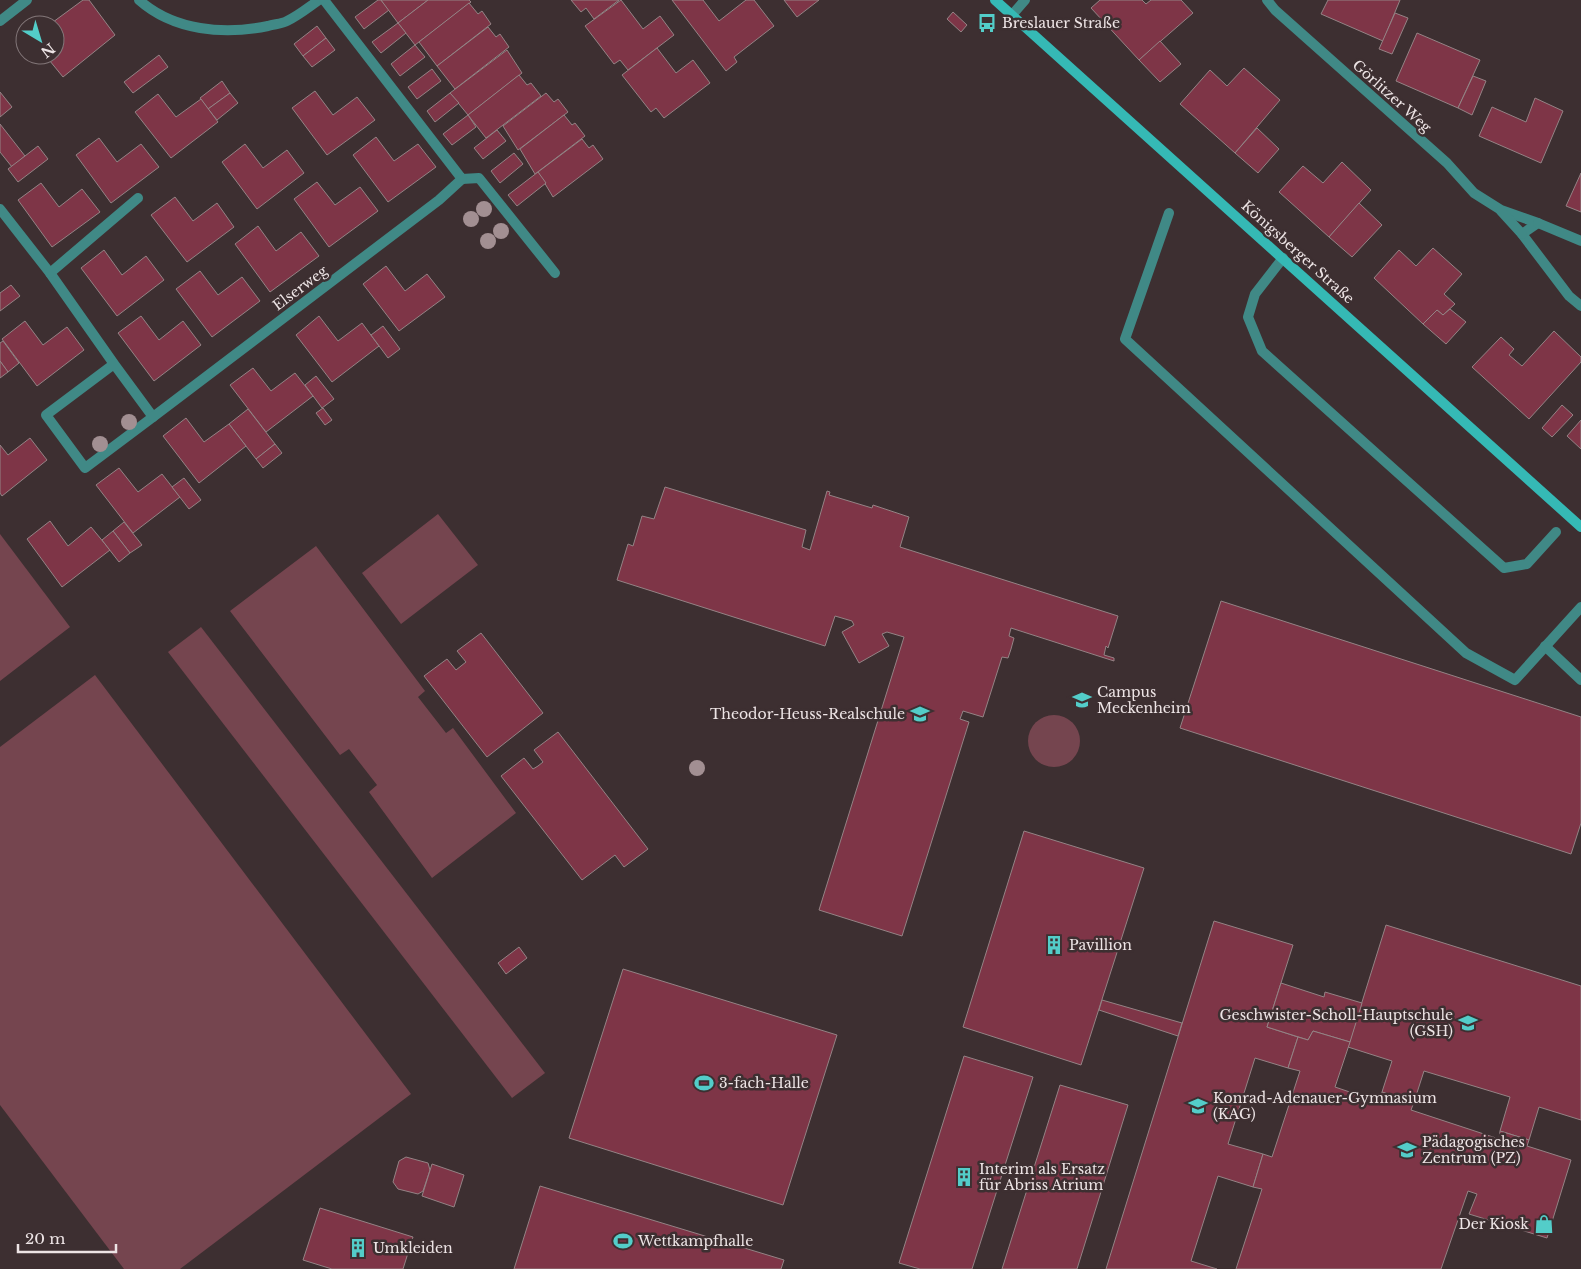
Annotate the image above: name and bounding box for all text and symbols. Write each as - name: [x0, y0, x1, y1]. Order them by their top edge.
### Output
- bus stop icon: Breslauer Straße: [976, 12, 998, 34]
- place label: Breslauer Straße: [1002, 14, 1120, 32]
- north arrow: [15, 15, 65, 65]
- text: N: [37, 39, 59, 61]
- street label: Görlitzer Weg: [1349, 56, 1436, 137]
- street label: Königsberger Straße: [1238, 197, 1358, 307]
- street label: Elserweg: [269, 261, 331, 314]
- place label: Campus Meckenheim: [1097, 683, 1191, 717]
- school or university icon: Campus Meckenheim: [1071, 689, 1093, 711]
- school or university icon: Theodor-Heuss-Realschule: [909, 703, 931, 725]
- place label: Theodor-Heuss-Realschule: [710, 705, 905, 723]
- building icon: Pavillion: [1043, 934, 1065, 956]
- place label: Pavillion: [1069, 936, 1132, 954]
- place label: Geschwister-Scholl-Hauptschule (GSH): [1219, 1006, 1453, 1040]
- school or university icon: Geschwister-Scholl-Hauptschule (GSH): [1457, 1012, 1479, 1034]
- sports icon: 3-fach-Halle: [693, 1072, 715, 1094]
- place label: 3-fach-Halle: [719, 1074, 809, 1092]
- place label: Konrad-Adenauer-Gymnasium (KAG): [1213, 1089, 1437, 1123]
- school or university icon: Konrad-Adenauer-Gymnasium (KAG): [1187, 1095, 1209, 1117]
- place label: Pädagogisches Zentrum (PZ): [1422, 1133, 1525, 1167]
- school or university icon: Pädagogisches Zentrum (PZ): [1396, 1139, 1418, 1161]
- place label: Interim als Ersatz für Abriss Atrium: [979, 1160, 1105, 1194]
- building icon: Interim als Ersatz für Abriss Atrium: [953, 1166, 975, 1188]
- shop icon: Der Kiosk: [1533, 1213, 1555, 1235]
- place label: Der Kiosk: [1458, 1215, 1529, 1233]
- scale bar: [18, 1222, 115, 1254]
- text: 20 m: [25, 1229, 65, 1248]
- sports icon: Wettkampfhalle: [612, 1230, 634, 1252]
- place label: Wettkampfhalle: [637, 1232, 753, 1250]
- building icon: Umkleiden: [347, 1237, 369, 1259]
- place label: Umkleiden: [373, 1239, 453, 1257]

